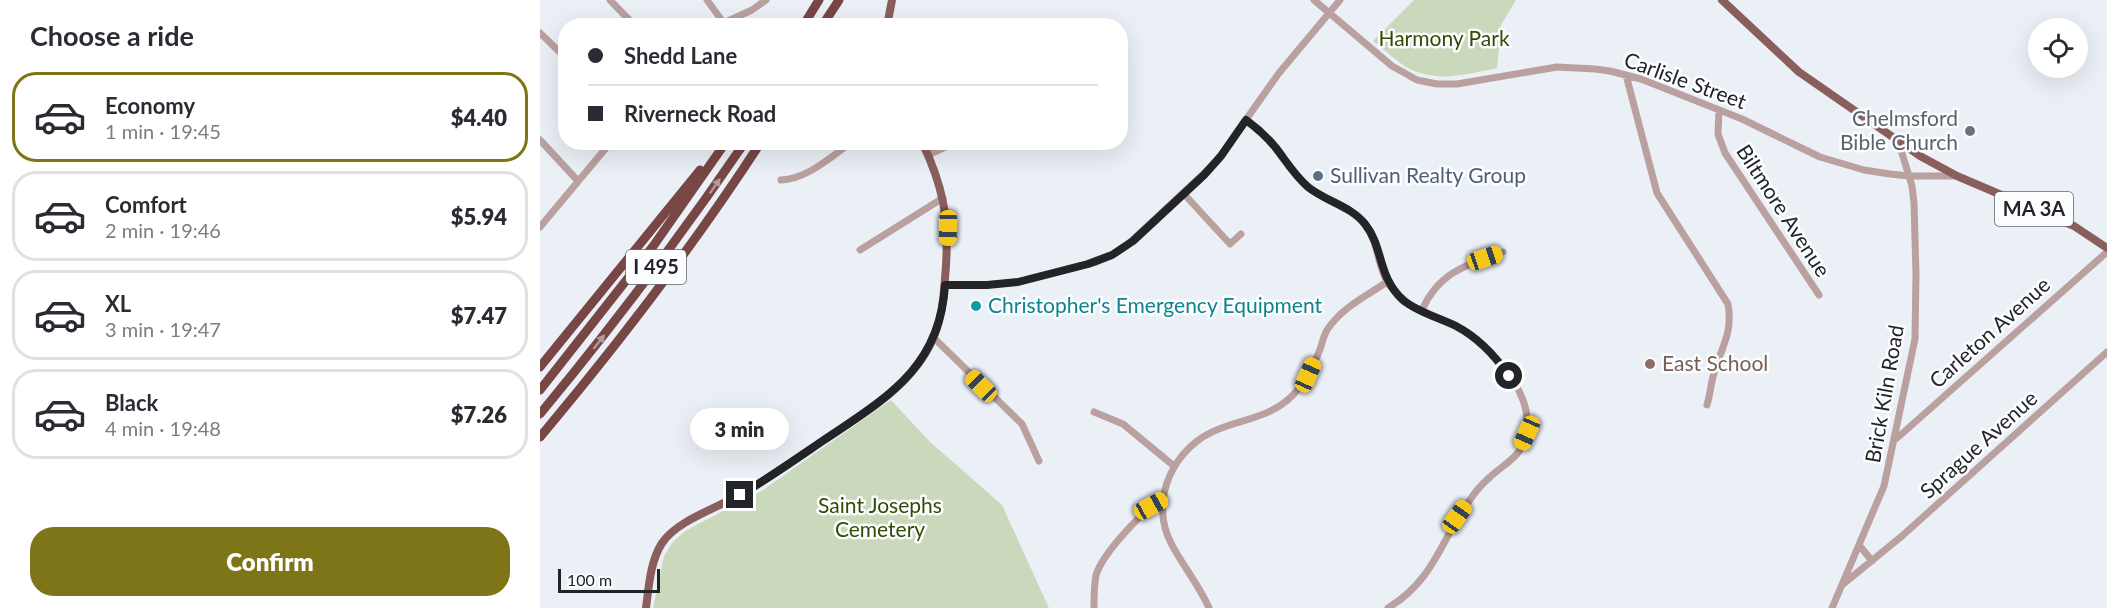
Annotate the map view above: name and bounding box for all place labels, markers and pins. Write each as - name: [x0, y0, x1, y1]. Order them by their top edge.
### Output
- place label: Chelmsford Bible Church: [1840, 105, 1958, 154]
- marker: Chelmsford Bible Church: [1963, 124, 1977, 138]
- place label: Sullivan Realty Group: [1330, 162, 1526, 187]
- marker: Sullivan Realty Group: [1311, 169, 1325, 183]
- place label: Christopher's Emergency Equipment: [988, 292, 1322, 317]
- marker: Christopher's Emergency Equipment: [969, 299, 983, 313]
- place label: East School: [1662, 350, 1768, 375]
- marker: East School: [1643, 357, 1657, 371]

